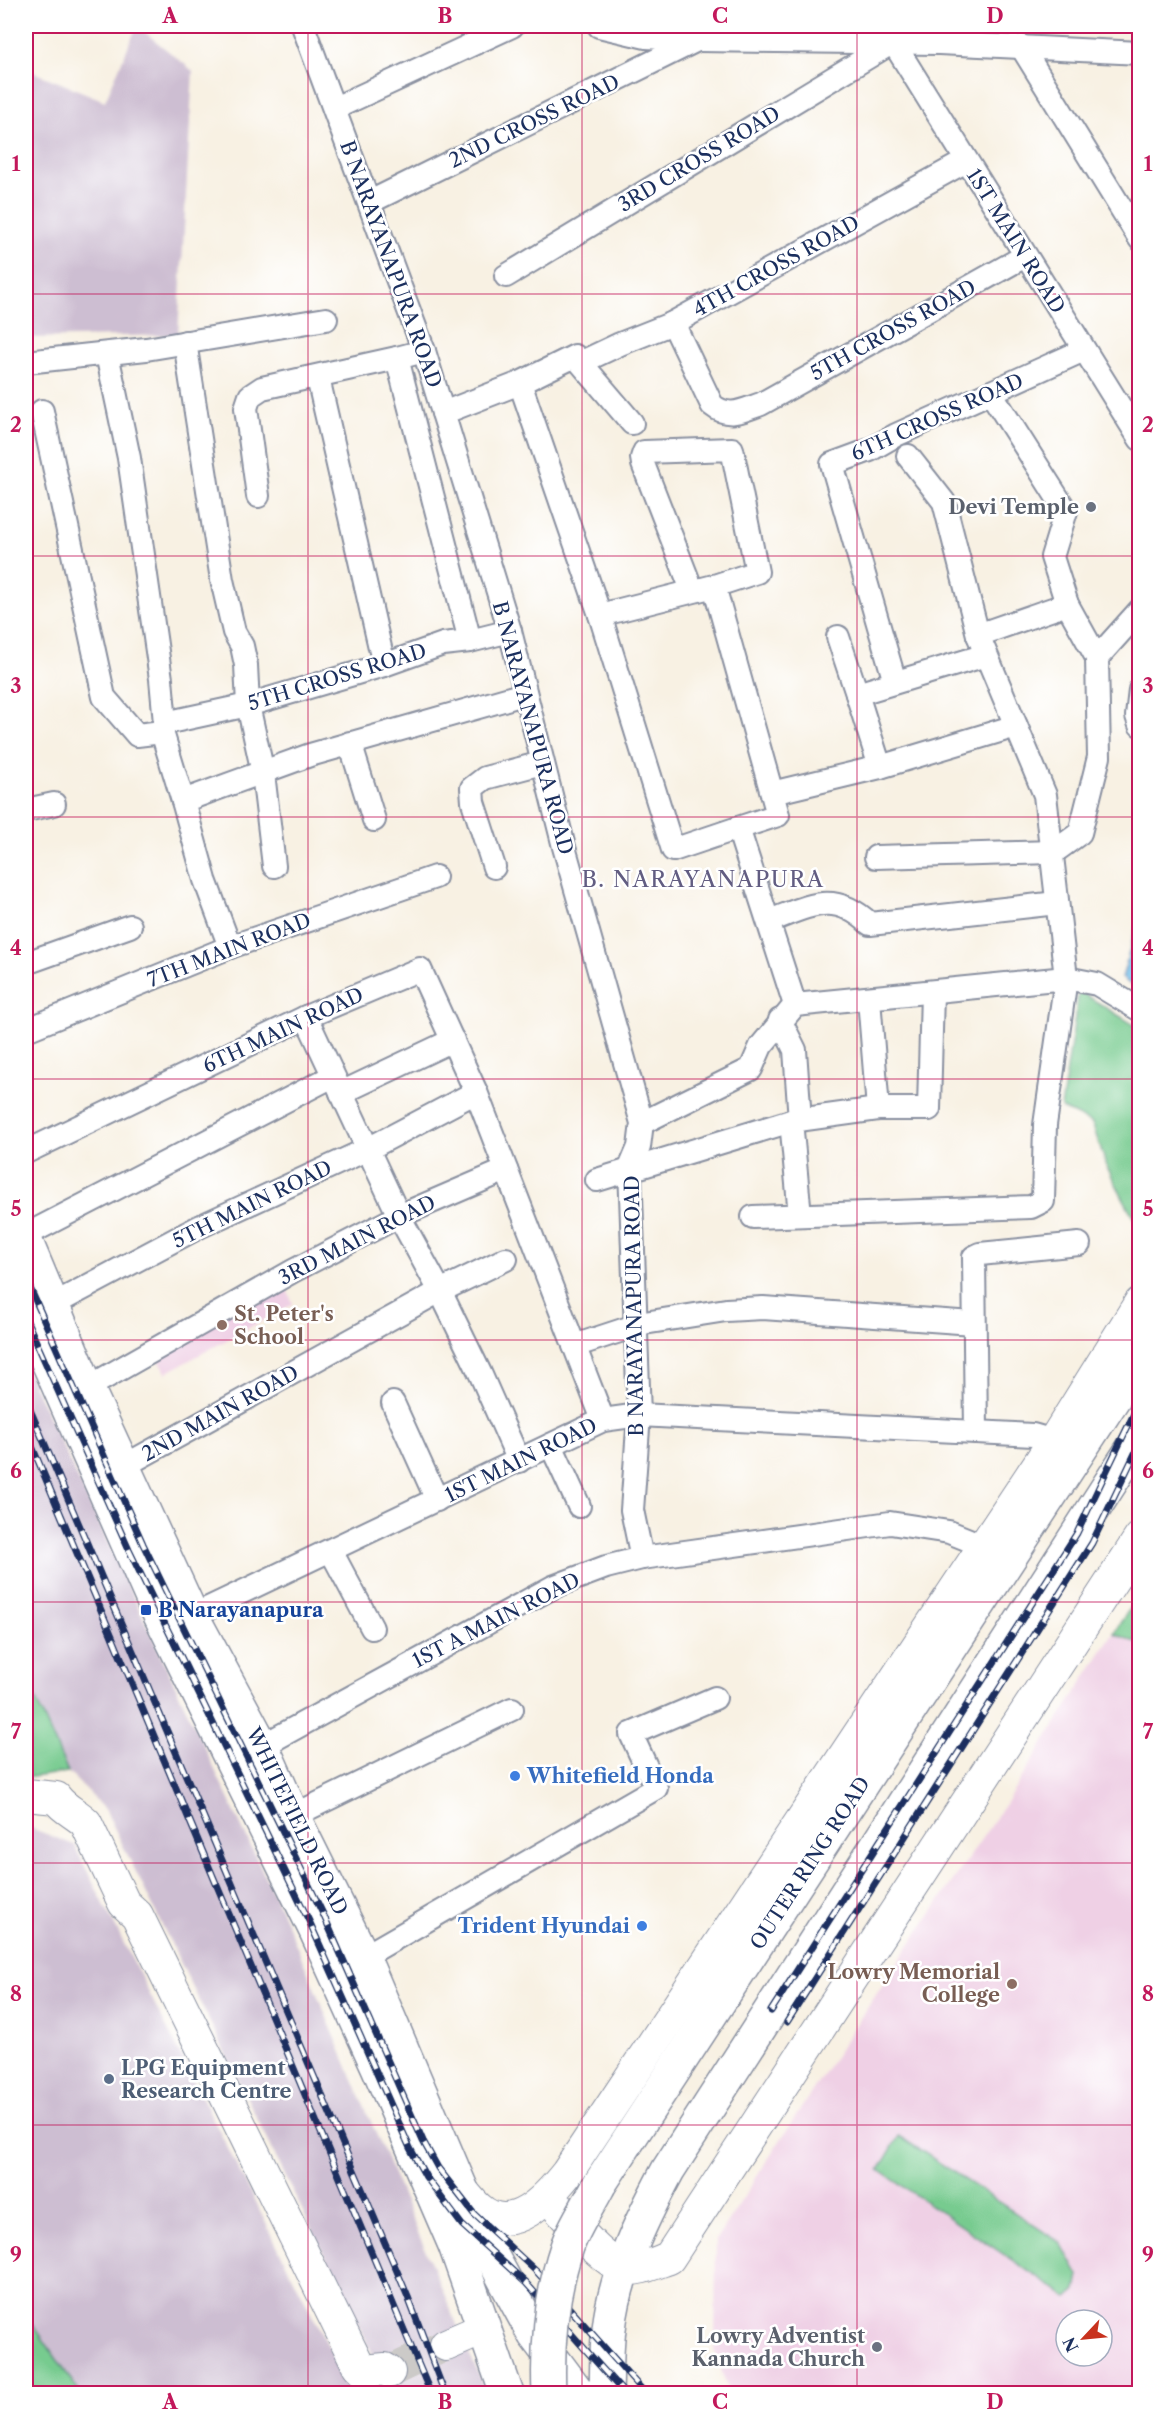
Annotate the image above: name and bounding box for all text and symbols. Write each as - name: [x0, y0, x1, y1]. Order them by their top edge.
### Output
- text: A: [161, 4, 178, 28]
- text: B: [438, 4, 453, 28]
- text: C: [712, 4, 728, 28]
- text: D: [986, 4, 1004, 28]
- street label: 2ND CROSS ROAD: [445, 69, 623, 173]
- street label: 3RD CROSS ROAD: [614, 101, 784, 217]
- street label: B NARAYANAPURA ROAD: [335, 137, 447, 391]
- text: 1: [12, 152, 21, 176]
- text: 1: [1144, 152, 1153, 176]
- street label: 1ST MAIN ROAD: [962, 164, 1070, 318]
- street label: 4TH CROSS ROAD: [689, 210, 863, 322]
- street label: 5TH CROSS ROAD: [806, 275, 980, 385]
- street label: 6TH CROSS ROAD: [847, 368, 1027, 466]
- text: 2: [10, 413, 22, 437]
- text: 2: [1142, 413, 1154, 437]
- place label: Devi Temple: [948, 495, 1079, 519]
- marker: Devi Temple: [1084, 500, 1098, 514]
- street label: B NARAYANAPURA ROAD: [488, 599, 578, 857]
- street label: 5TH CROSS ROAD: [245, 638, 429, 716]
- text: 3: [10, 674, 22, 698]
- text: 3: [1142, 674, 1154, 698]
- district label: B. NARAYANAPURA: [581, 866, 825, 893]
- street label: 7TH MAIN ROAD: [144, 908, 314, 992]
- text: 4: [10, 936, 22, 960]
- text: 4: [1142, 936, 1154, 960]
- street label: 6TH MAIN ROAD: [199, 982, 367, 1078]
- street label: 5TH MAIN ROAD: [168, 1155, 336, 1253]
- street label: B NARAYANAPURA ROAD: [620, 1175, 648, 1437]
- street label: 3RD MAIN ROAD: [274, 1190, 440, 1290]
- text: 5: [10, 1197, 22, 1221]
- text: 5: [1142, 1197, 1154, 1221]
- place label: St. Peter's School: [234, 1302, 334, 1349]
- marker: St. Peter's School: [215, 1318, 229, 1332]
- street label: 2ND MAIN ROAD: [137, 1360, 303, 1466]
- street label: 1ST MAIN ROAD: [441, 1413, 601, 1507]
- text: 6: [10, 1459, 22, 1483]
- text: 6: [1142, 1459, 1154, 1483]
- street label: 1ST A MAIN ROAD: [408, 1567, 584, 1673]
- place label: B Narayanapura: [158, 1598, 324, 1622]
- marker: B Narayanapura: [139, 1603, 153, 1617]
- text: 7: [11, 1720, 22, 1744]
- text: 7: [1143, 1720, 1154, 1744]
- street label: WHITEFIELD ROAD: [241, 1722, 353, 1919]
- place label: Whitefield Honda: [526, 1764, 714, 1788]
- marker: Whitefield Honda: [508, 1769, 522, 1783]
- street label: OUTER RING ROAD: [745, 1772, 875, 1954]
- place label: Trident Hyundai: [458, 1914, 630, 1938]
- marker: Trident Hyundai: [635, 1919, 649, 1933]
- place label: Lowry Memorial College: [828, 1960, 1000, 2007]
- marker: Lowry Memorial College: [1005, 1977, 1019, 1991]
- text: 8: [10, 1982, 22, 2006]
- text: 8: [1142, 1982, 1154, 2006]
- place label: LPG Equipment Research Centre: [121, 2056, 292, 2103]
- marker: LPG Equipment Research Centre: [102, 2072, 116, 2086]
- text: 9: [10, 2243, 22, 2267]
- text: 9: [1142, 2243, 1154, 2267]
- north arrow: [1054, 2308, 1114, 2368]
- place label: Lowry Adventist Kannada Church: [692, 2324, 865, 2371]
- text: N: [1058, 2334, 1083, 2355]
- marker: Lowry Adventist Kannada Church: [870, 2340, 884, 2354]
- text: A: [161, 2390, 178, 2414]
- text: B: [438, 2390, 453, 2414]
- text: C: [712, 2390, 728, 2414]
- text: D: [986, 2390, 1004, 2414]

